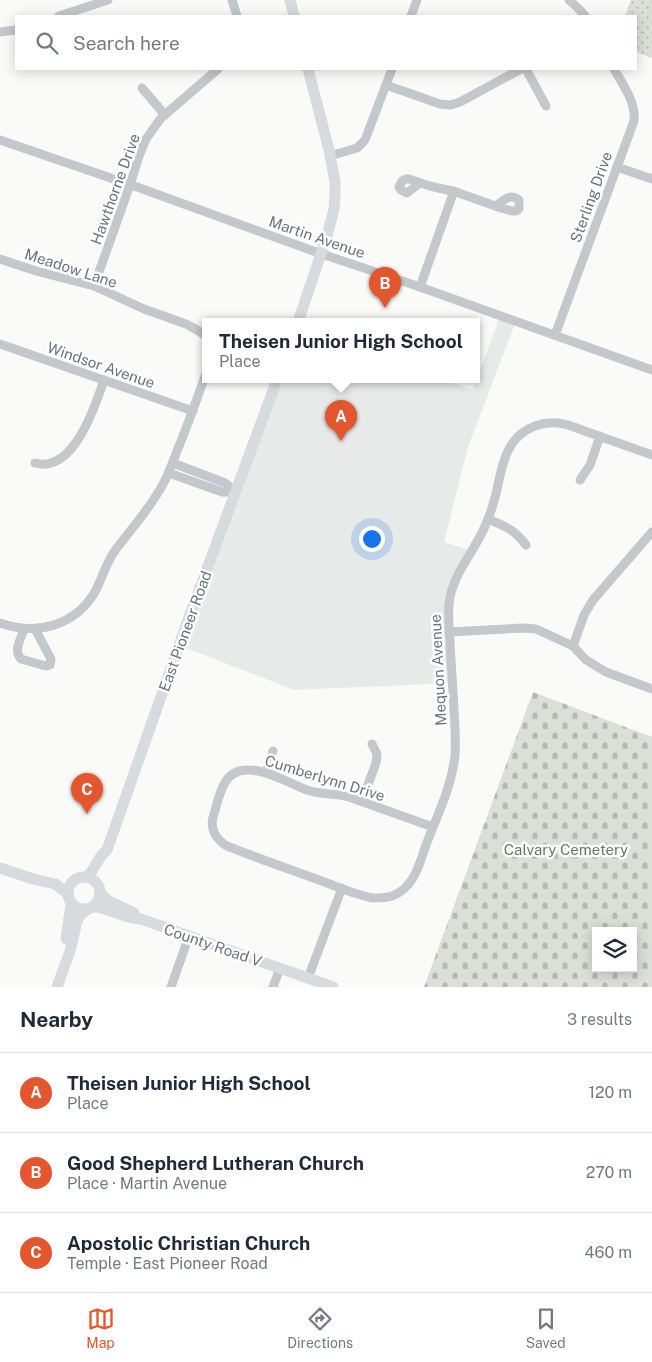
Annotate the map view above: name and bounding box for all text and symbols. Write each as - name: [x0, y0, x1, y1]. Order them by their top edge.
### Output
- search box: [15, 15, 637, 70]
- icon: search: [33, 29, 61, 57]
- text: Search here: [73, 32, 180, 54]
- street label: Hawthorne Drive: [87, 131, 143, 247]
- street label: Sterling Drive: [567, 149, 615, 245]
- street label: Martin Avenue: [267, 213, 367, 261]
- street label: Meadow Lane: [23, 245, 119, 291]
- pin: B: [369, 267, 401, 308]
- popup: [202, 318, 480, 383]
- text: Theisen Junior High School: [219, 330, 463, 352]
- street label: Windsor Avenue: [45, 339, 157, 391]
- text: Place: [219, 352, 261, 371]
- pin: A: [325, 400, 357, 441]
- your location: [359, 526, 385, 552]
- street label: East Pioneer Road: [155, 569, 215, 693]
- street label: Mequon Avenue: [427, 614, 449, 726]
- street label: Cumberlynn Drive: [263, 752, 387, 804]
- pin: C: [71, 773, 103, 814]
- park label: Calvary Cemetery: [504, 841, 628, 858]
- street label: County Road V: [162, 920, 264, 970]
- map controls: [592, 927, 637, 972]
- button: layers: [592, 927, 637, 972]
- text: Nearby: [20, 1007, 93, 1032]
- text: 3 results: [567, 1010, 632, 1029]
- text: Theisen Junior High School: [67, 1072, 311, 1094]
- text: A: [30, 1083, 42, 1102]
- text: 120 m: [588, 1083, 632, 1102]
- text: Place: [67, 1094, 109, 1113]
- text: Good Shepherd Lutheran Church: [67, 1152, 364, 1174]
- text: B: [31, 1163, 41, 1182]
- text: 270 m: [586, 1163, 632, 1182]
- text: Place · Martin Avenue: [67, 1174, 227, 1193]
- text: Apostolic Christian Church: [67, 1232, 310, 1254]
- text: C: [30, 1243, 42, 1262]
- text: 460 m: [585, 1243, 632, 1262]
- text: Temple · East Pioneer Road: [67, 1254, 268, 1273]
- tab: Map: [86, 1305, 115, 1351]
- tab: Directions: [287, 1305, 353, 1351]
- tab: Saved: [526, 1305, 566, 1351]

